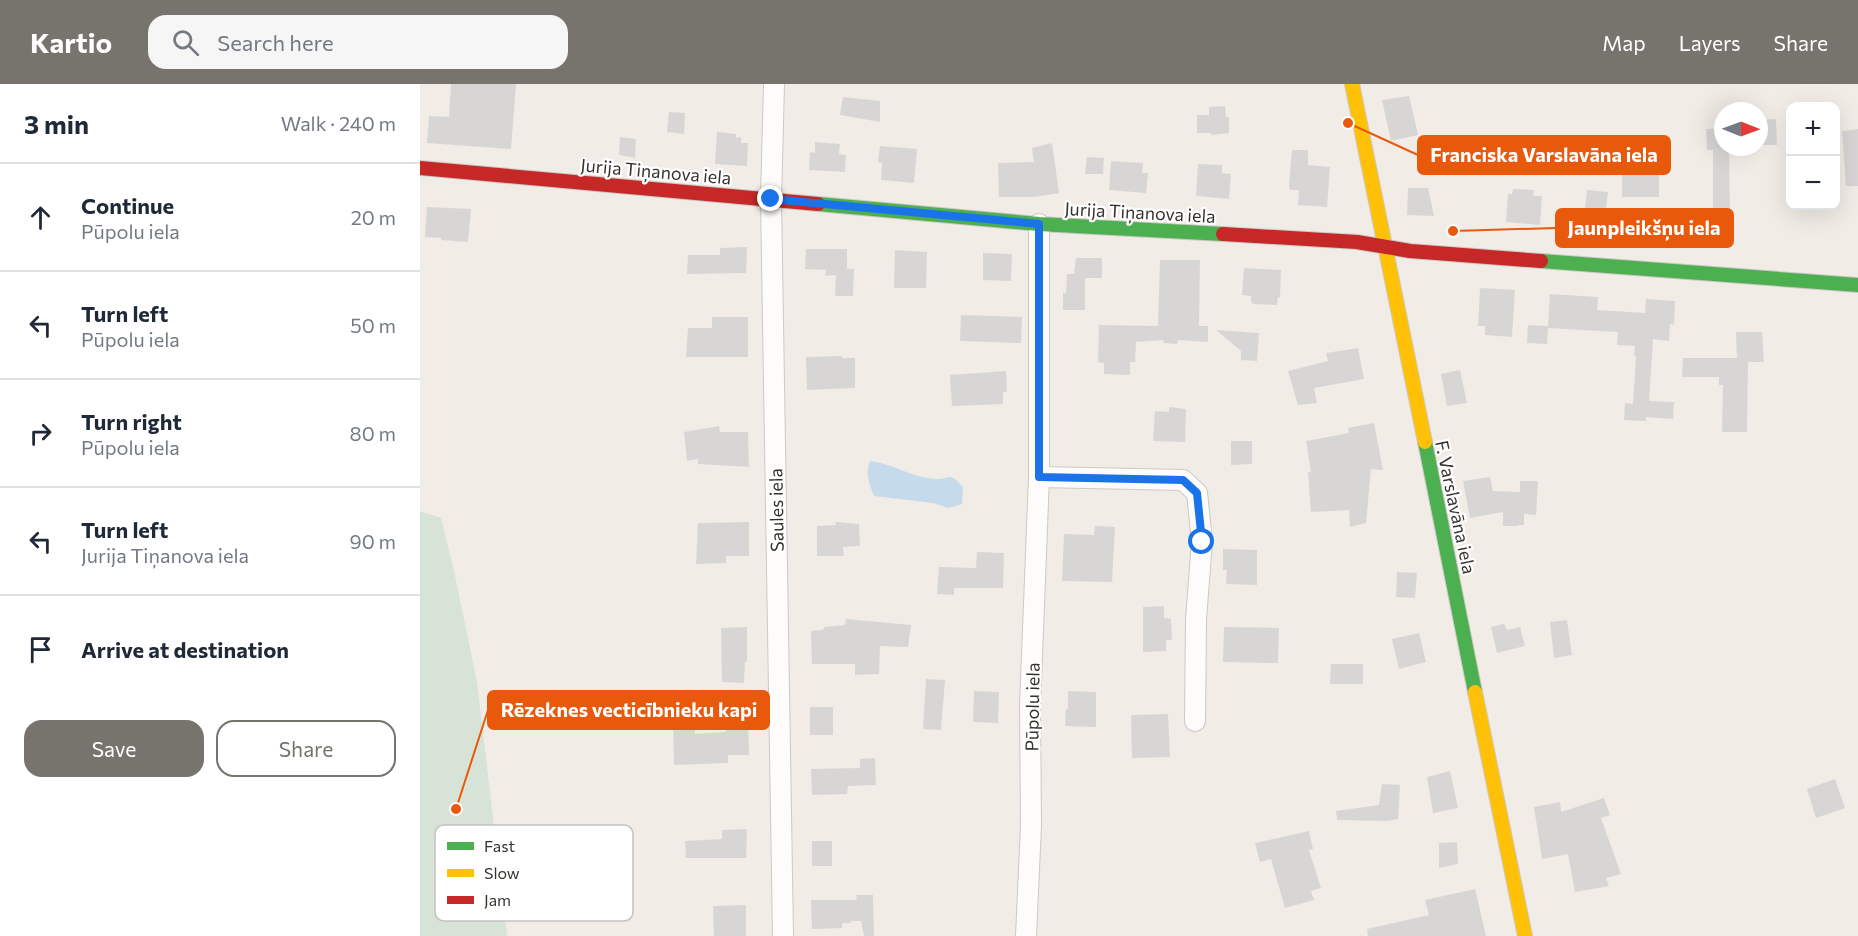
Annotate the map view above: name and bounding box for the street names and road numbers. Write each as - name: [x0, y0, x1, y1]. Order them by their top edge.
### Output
- street label: Jurija Tiņanova iela: [580, 153, 732, 190]
- street label: Jurija Tiņanova iela: [1064, 197, 1216, 228]
- street label: F. Varslavāna iela: [1431, 438, 1481, 576]
- street label: Saules iela: [764, 468, 788, 552]
- street label: Pūpolu iela: [1020, 662, 1044, 752]

